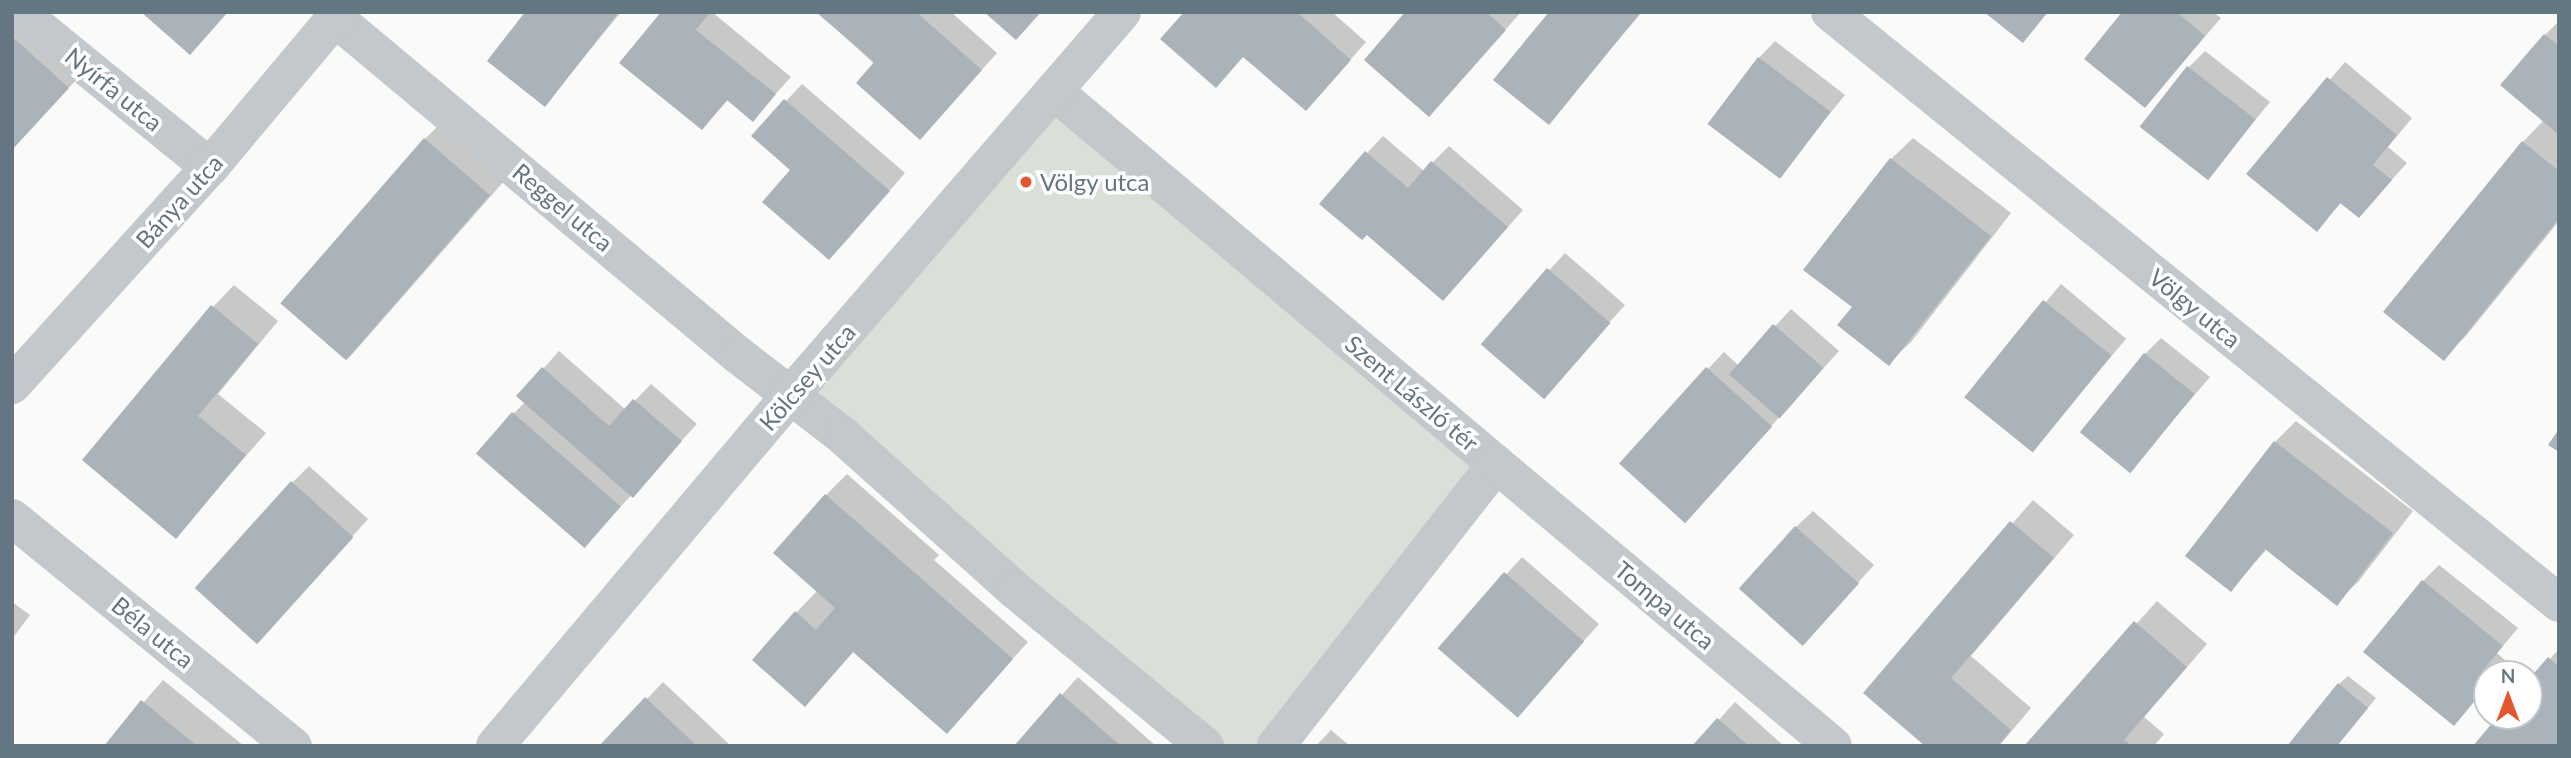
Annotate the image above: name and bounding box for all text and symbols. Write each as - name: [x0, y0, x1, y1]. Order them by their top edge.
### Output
- street label: Nyírfa utca: [60, 41, 168, 137]
- street label: Bánya utca: [130, 148, 228, 254]
- street label: Reggel utca: [507, 157, 619, 257]
- place label: Völgy utca: [1040, 168, 1150, 196]
- marker: Völgy utca: [1018, 174, 1034, 190]
- street label: Völgy utca: [2143, 262, 2247, 354]
- street label: Kölcsey utca: [753, 318, 861, 436]
- street label: Szent László tér: [1340, 329, 1484, 457]
- street label: Tompa utca: [1609, 555, 1721, 655]
- street label: Béla utca: [106, 590, 200, 674]
- north arrow: [2473, 660, 2543, 730]
- text: N: [2501, 664, 2515, 687]

